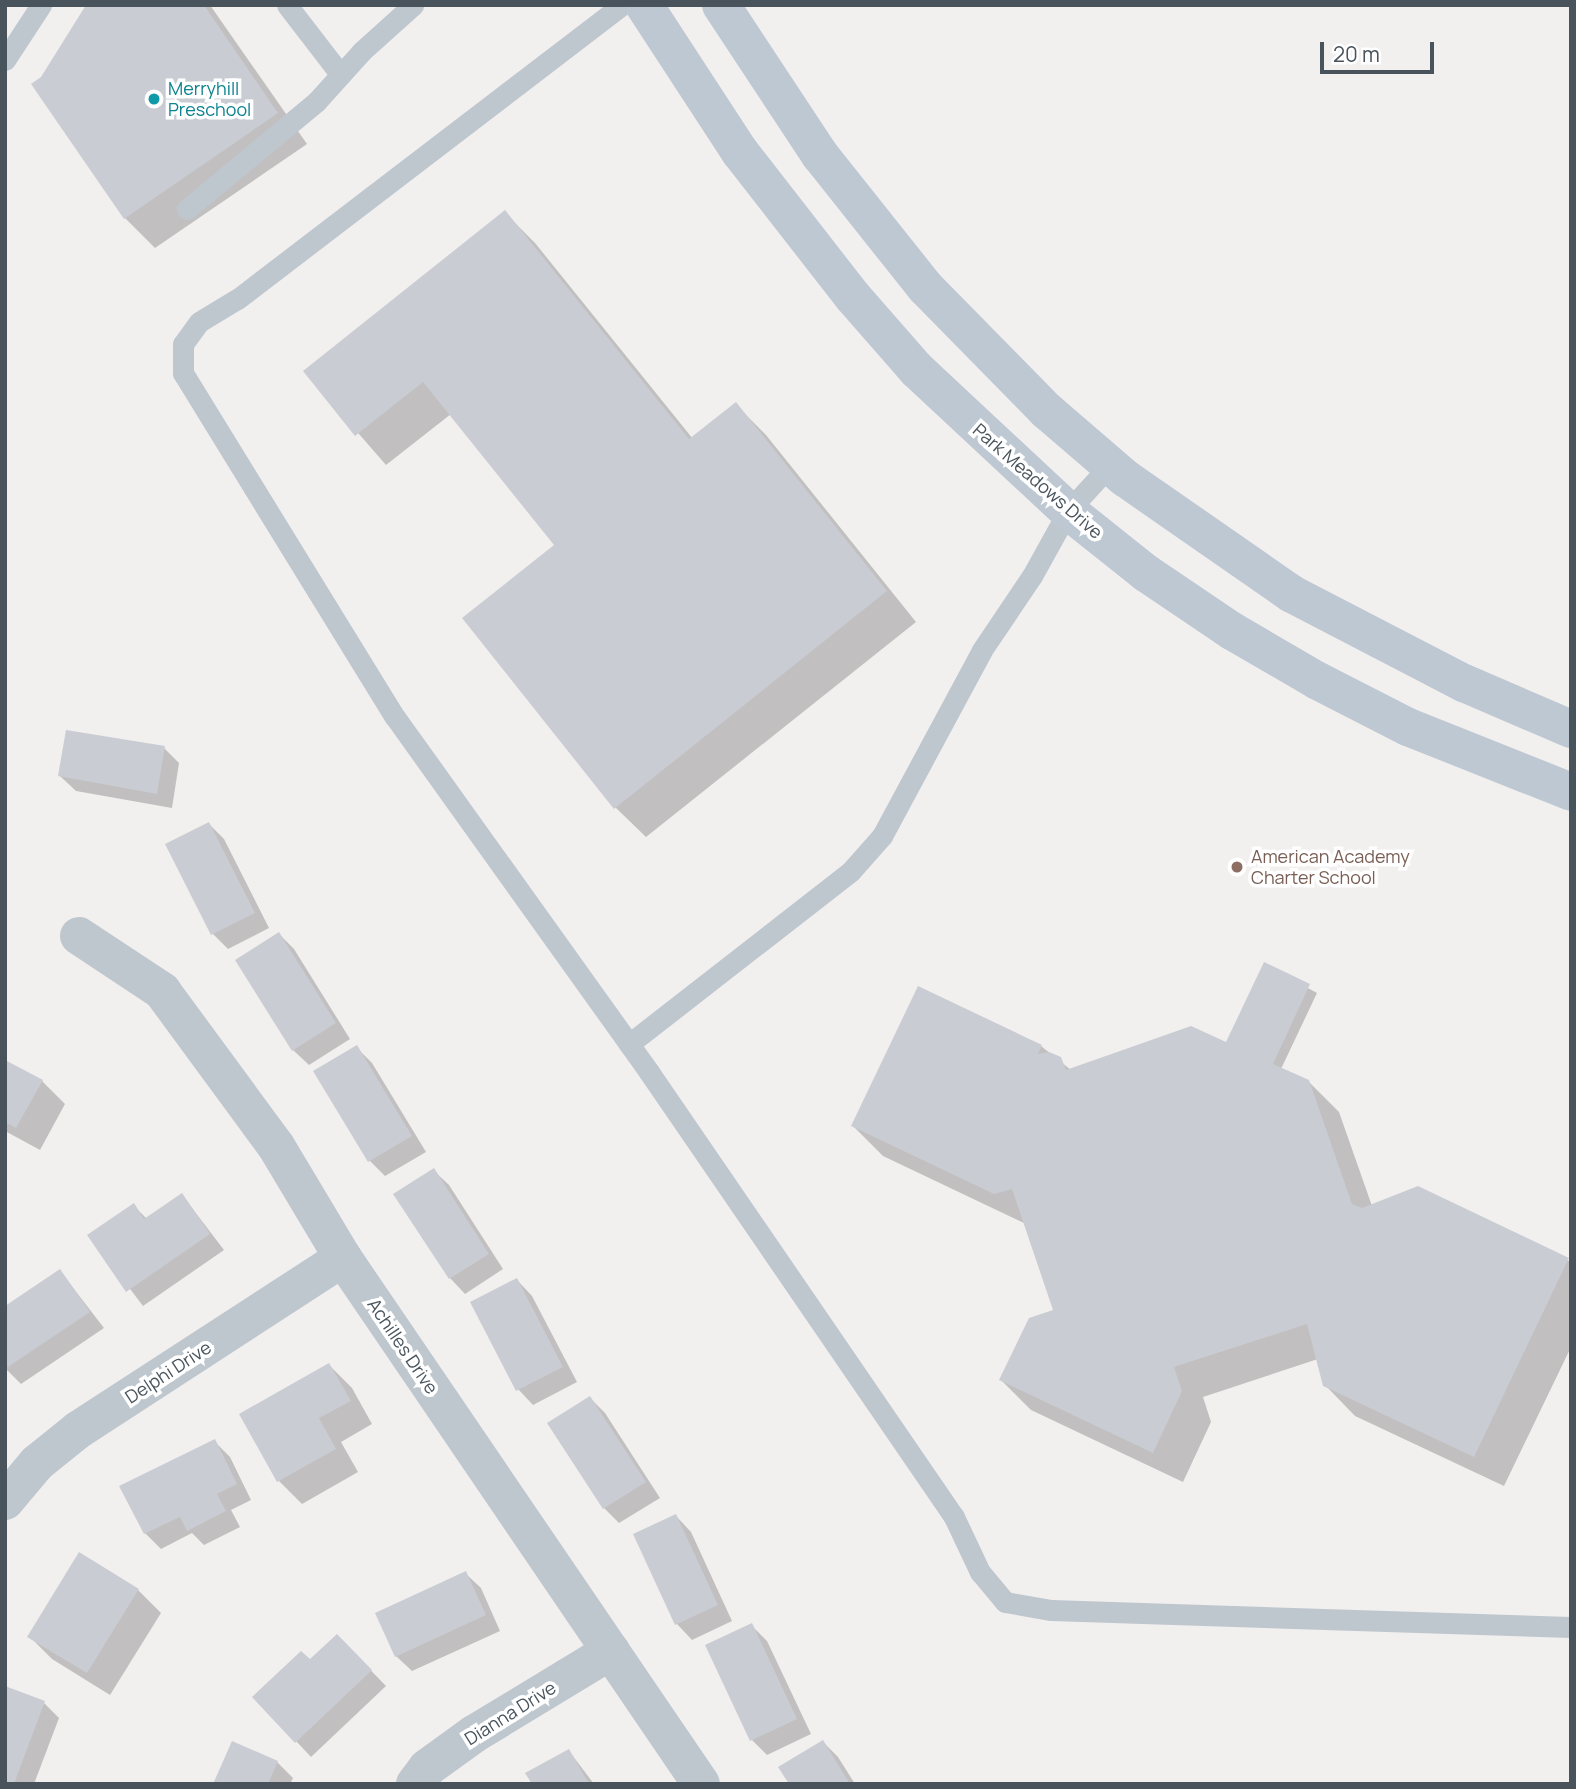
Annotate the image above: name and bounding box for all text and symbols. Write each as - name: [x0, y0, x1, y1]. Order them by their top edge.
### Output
- scale bar: [1324, 28, 1438, 72]
- text: 20 m: [1333, 40, 1380, 68]
- place label: Merryhill Preschool: [168, 78, 251, 120]
- marker: Merryhill Preschool: [146, 91, 162, 107]
- street label: Park Meadows Drive: [969, 419, 1107, 543]
- place label: American Academy Charter School: [1251, 846, 1410, 888]
- marker: American Academy Charter School: [1229, 859, 1245, 875]
- street label: Achilles Drive: [363, 1294, 443, 1398]
- street label: Delphi Drive: [121, 1336, 215, 1408]
- street label: Dianna Drive: [460, 1676, 560, 1750]

